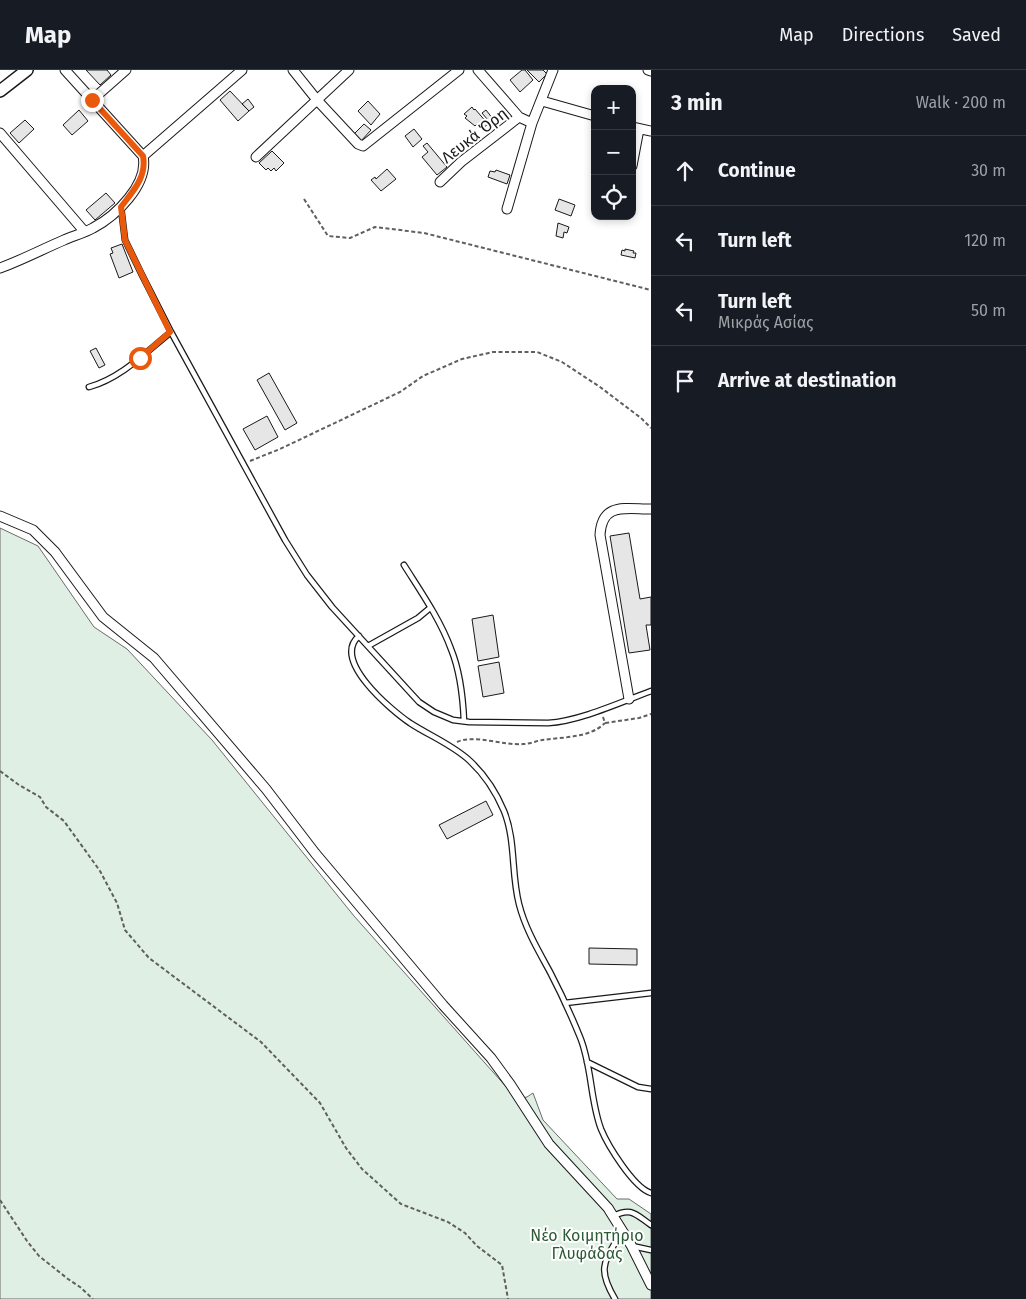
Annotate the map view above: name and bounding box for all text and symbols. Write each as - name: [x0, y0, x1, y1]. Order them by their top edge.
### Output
- text: Map: [25, 21, 71, 49]
- text: Map: [779, 24, 814, 46]
- text: Directions: [842, 24, 924, 46]
- text: Saved: [952, 24, 1001, 46]
- map controls: [591, 85, 636, 220]
- button: +: [591, 85, 636, 130]
- route end: [81, 89, 104, 112]
- text: 3 min: [671, 90, 723, 116]
- text: Walk · 200 m: [916, 93, 1006, 112]
- street label: Λευκά Όρη: [437, 104, 511, 167]
- button: −: [591, 130, 636, 175]
- icon: ahead: [671, 157, 699, 185]
- text: Continue: [718, 159, 796, 182]
- text: 30 m: [971, 161, 1006, 180]
- button: locate: [591, 175, 636, 220]
- icon: left: [671, 227, 699, 255]
- text: Turn left: [718, 229, 792, 252]
- text: 120 m: [964, 231, 1006, 250]
- text: Turn left: [718, 290, 792, 313]
- icon: left: [671, 297, 699, 325]
- text: 50 m: [971, 301, 1006, 320]
- text: Μικράς Ασίας: [718, 313, 814, 332]
- route start: [129, 347, 152, 370]
- icon: arrive: [671, 367, 699, 395]
- text: Arrive at destination: [718, 369, 897, 392]
- park label: Νέο Κοιμητήριο Γλυφάδας: [530, 1226, 644, 1263]

